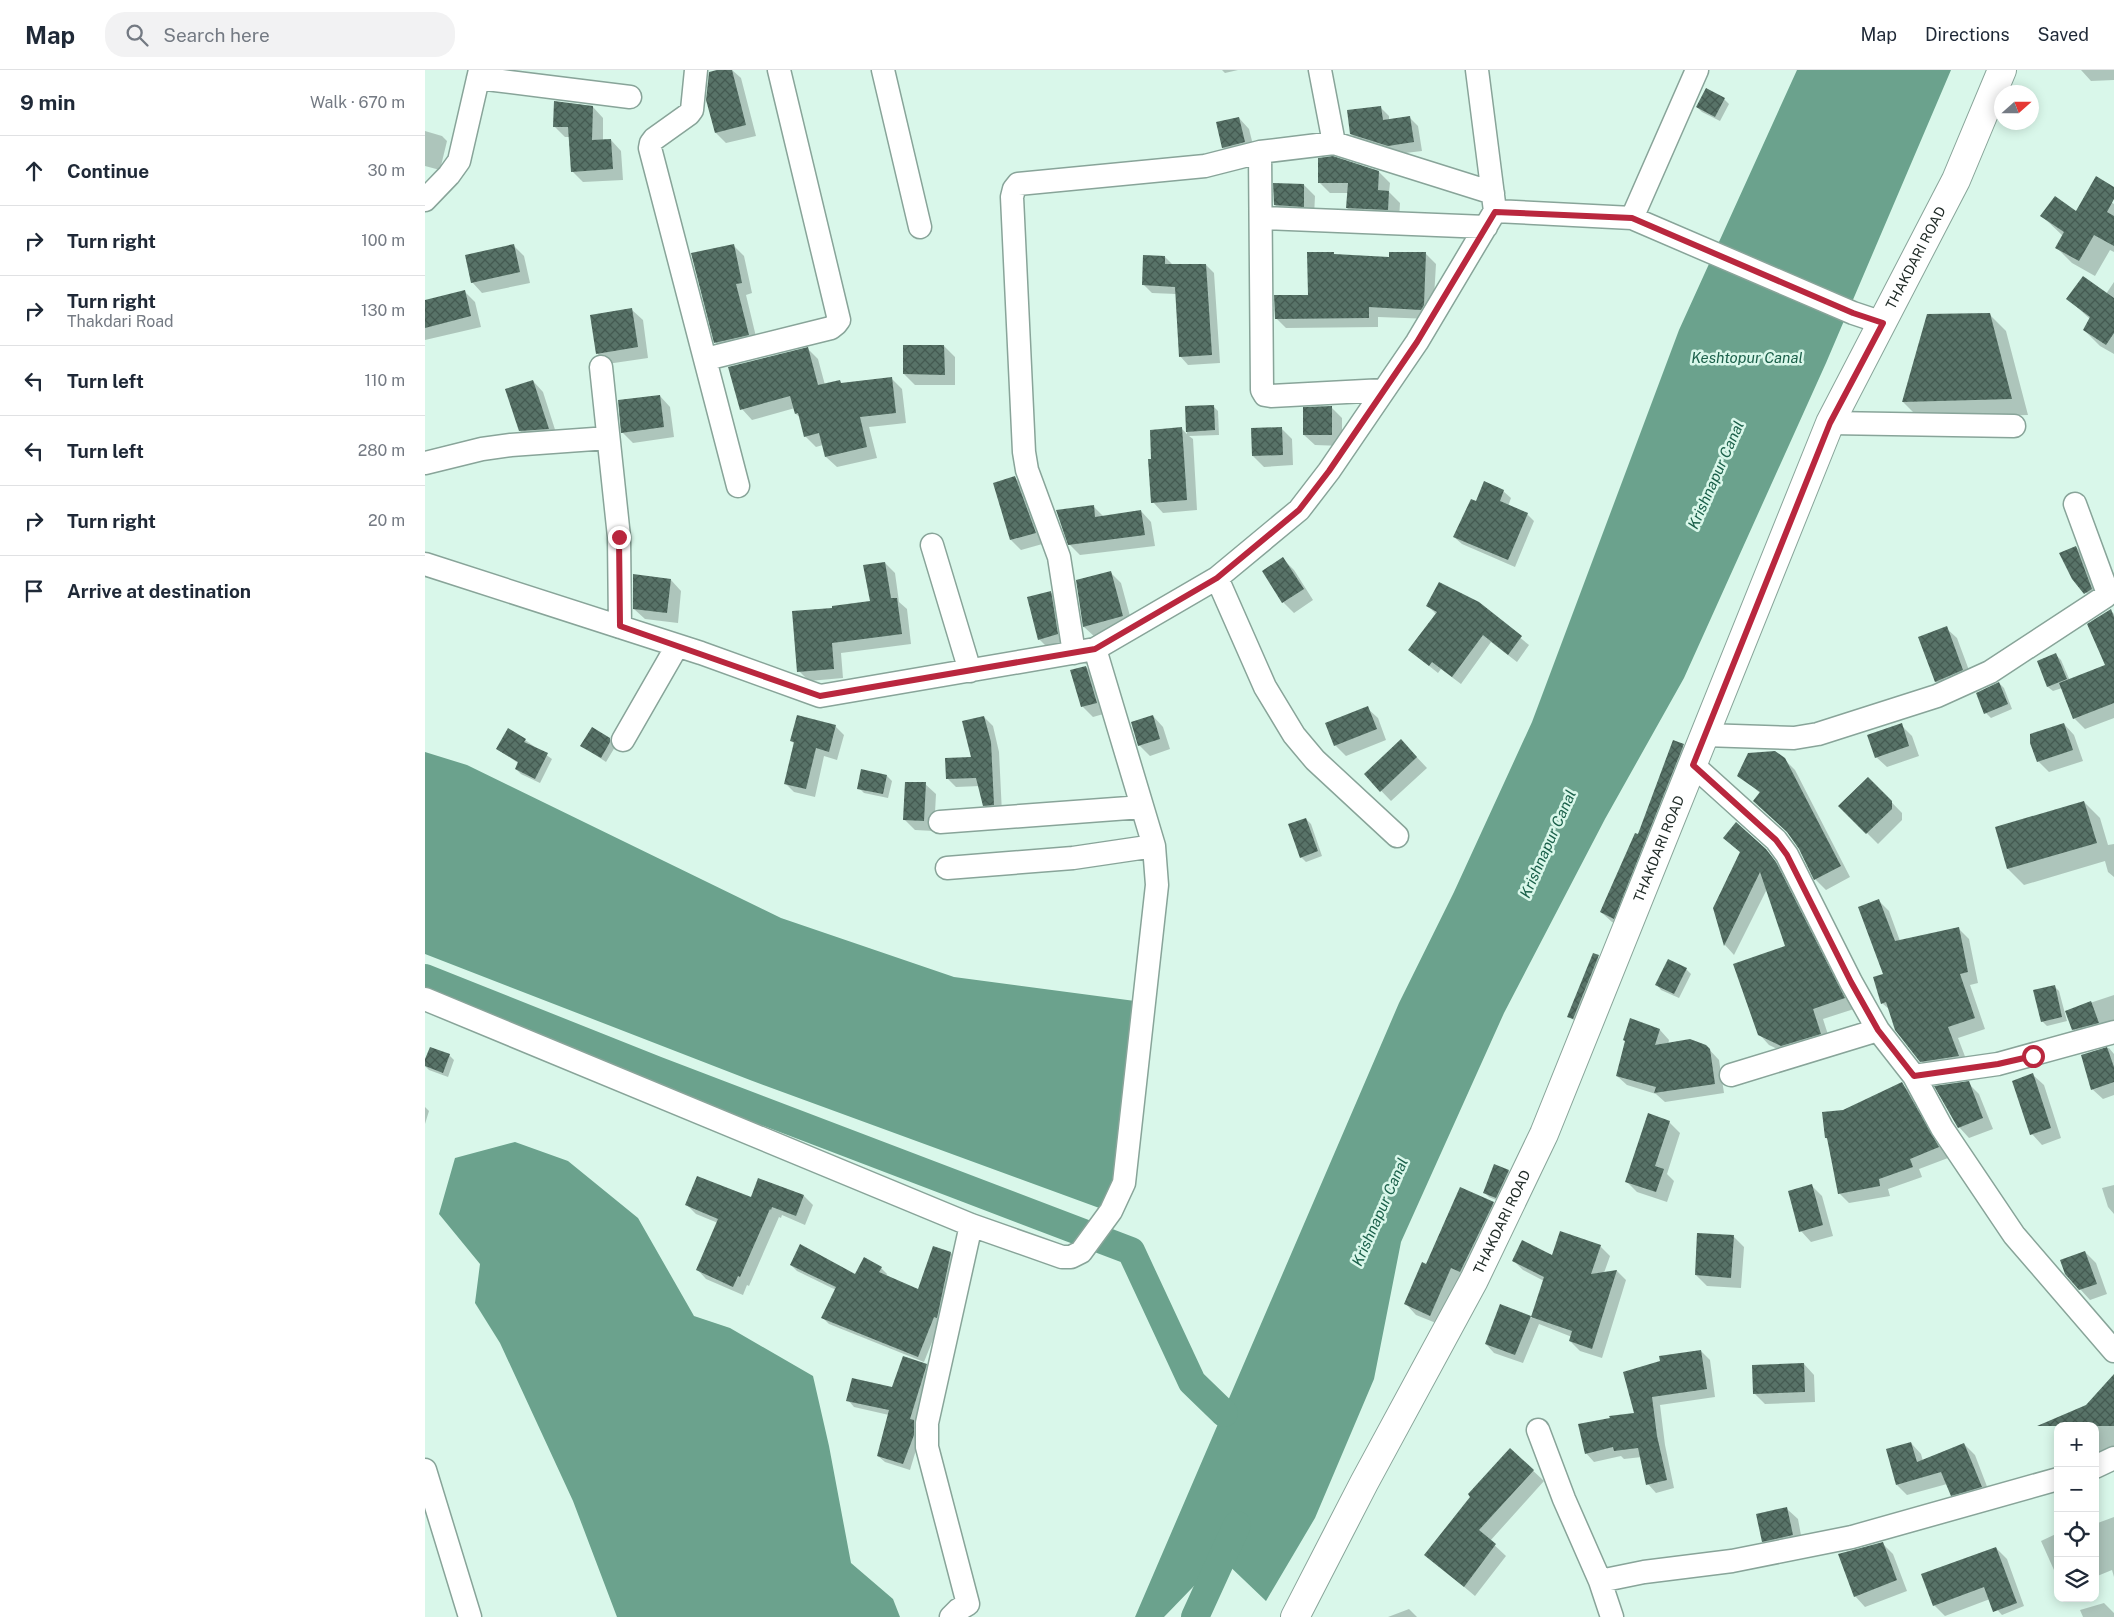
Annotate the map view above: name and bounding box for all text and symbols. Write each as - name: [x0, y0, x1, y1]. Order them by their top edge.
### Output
- search box: [105, 12, 455, 57]
- text: Map: [25, 21, 75, 49]
- icon: search: [123, 21, 151, 49]
- text: Search here: [163, 24, 270, 46]
- text: Map: [1860, 24, 1897, 45]
- text: Directions: [1925, 24, 2010, 45]
- text: Saved: [2038, 24, 2089, 45]
- north arrow: [1994, 85, 2039, 130]
- text: 9 min: [20, 90, 76, 115]
- text: Walk · 670 m: [310, 93, 405, 112]
- icon: ahead: [20, 157, 48, 185]
- text: Continue: [67, 160, 149, 182]
- text: 30 m: [368, 161, 405, 180]
- street label: THAKDARI ROAD: [1882, 204, 1949, 312]
- icon: right: [20, 227, 48, 255]
- text: Turn right: [67, 230, 156, 252]
- text: 100 m: [361, 231, 405, 250]
- text: Turn right: [67, 290, 156, 312]
- icon: right: [20, 297, 48, 325]
- text: 130 m: [361, 301, 405, 320]
- text: Thakdari Road: [67, 312, 174, 331]
- water label: Keshtopur Canal: [1691, 349, 1803, 366]
- icon: left: [20, 367, 48, 395]
- text: Turn left: [67, 370, 144, 392]
- text: 110 m: [364, 371, 405, 390]
- water label: Krishnapur Canal: [1684, 418, 1747, 531]
- icon: left: [20, 437, 48, 465]
- text: Turn left: [67, 440, 144, 462]
- text: 280 m: [358, 441, 405, 460]
- icon: right: [20, 507, 48, 535]
- text: Turn right: [67, 510, 156, 532]
- text: 20 m: [368, 511, 405, 530]
- route end: [608, 526, 631, 549]
- icon: arrive: [20, 577, 48, 605]
- text: Arrive at destination: [67, 580, 251, 602]
- water label: Krishnapur Canal: [1516, 787, 1579, 900]
- street label: THAKDARI ROAD: [1630, 793, 1687, 904]
- route start: [2022, 1045, 2045, 1068]
- water label: Krishnapur Canal: [1348, 1155, 1411, 1268]
- street label: THAKDARI ROAD: [1470, 1167, 1534, 1277]
- map controls: [2054, 1422, 2099, 1602]
- button: +: [2054, 1422, 2099, 1467]
- button: −: [2054, 1467, 2099, 1512]
- button: locate: [2054, 1512, 2099, 1557]
- button: layers: [2054, 1557, 2099, 1602]

